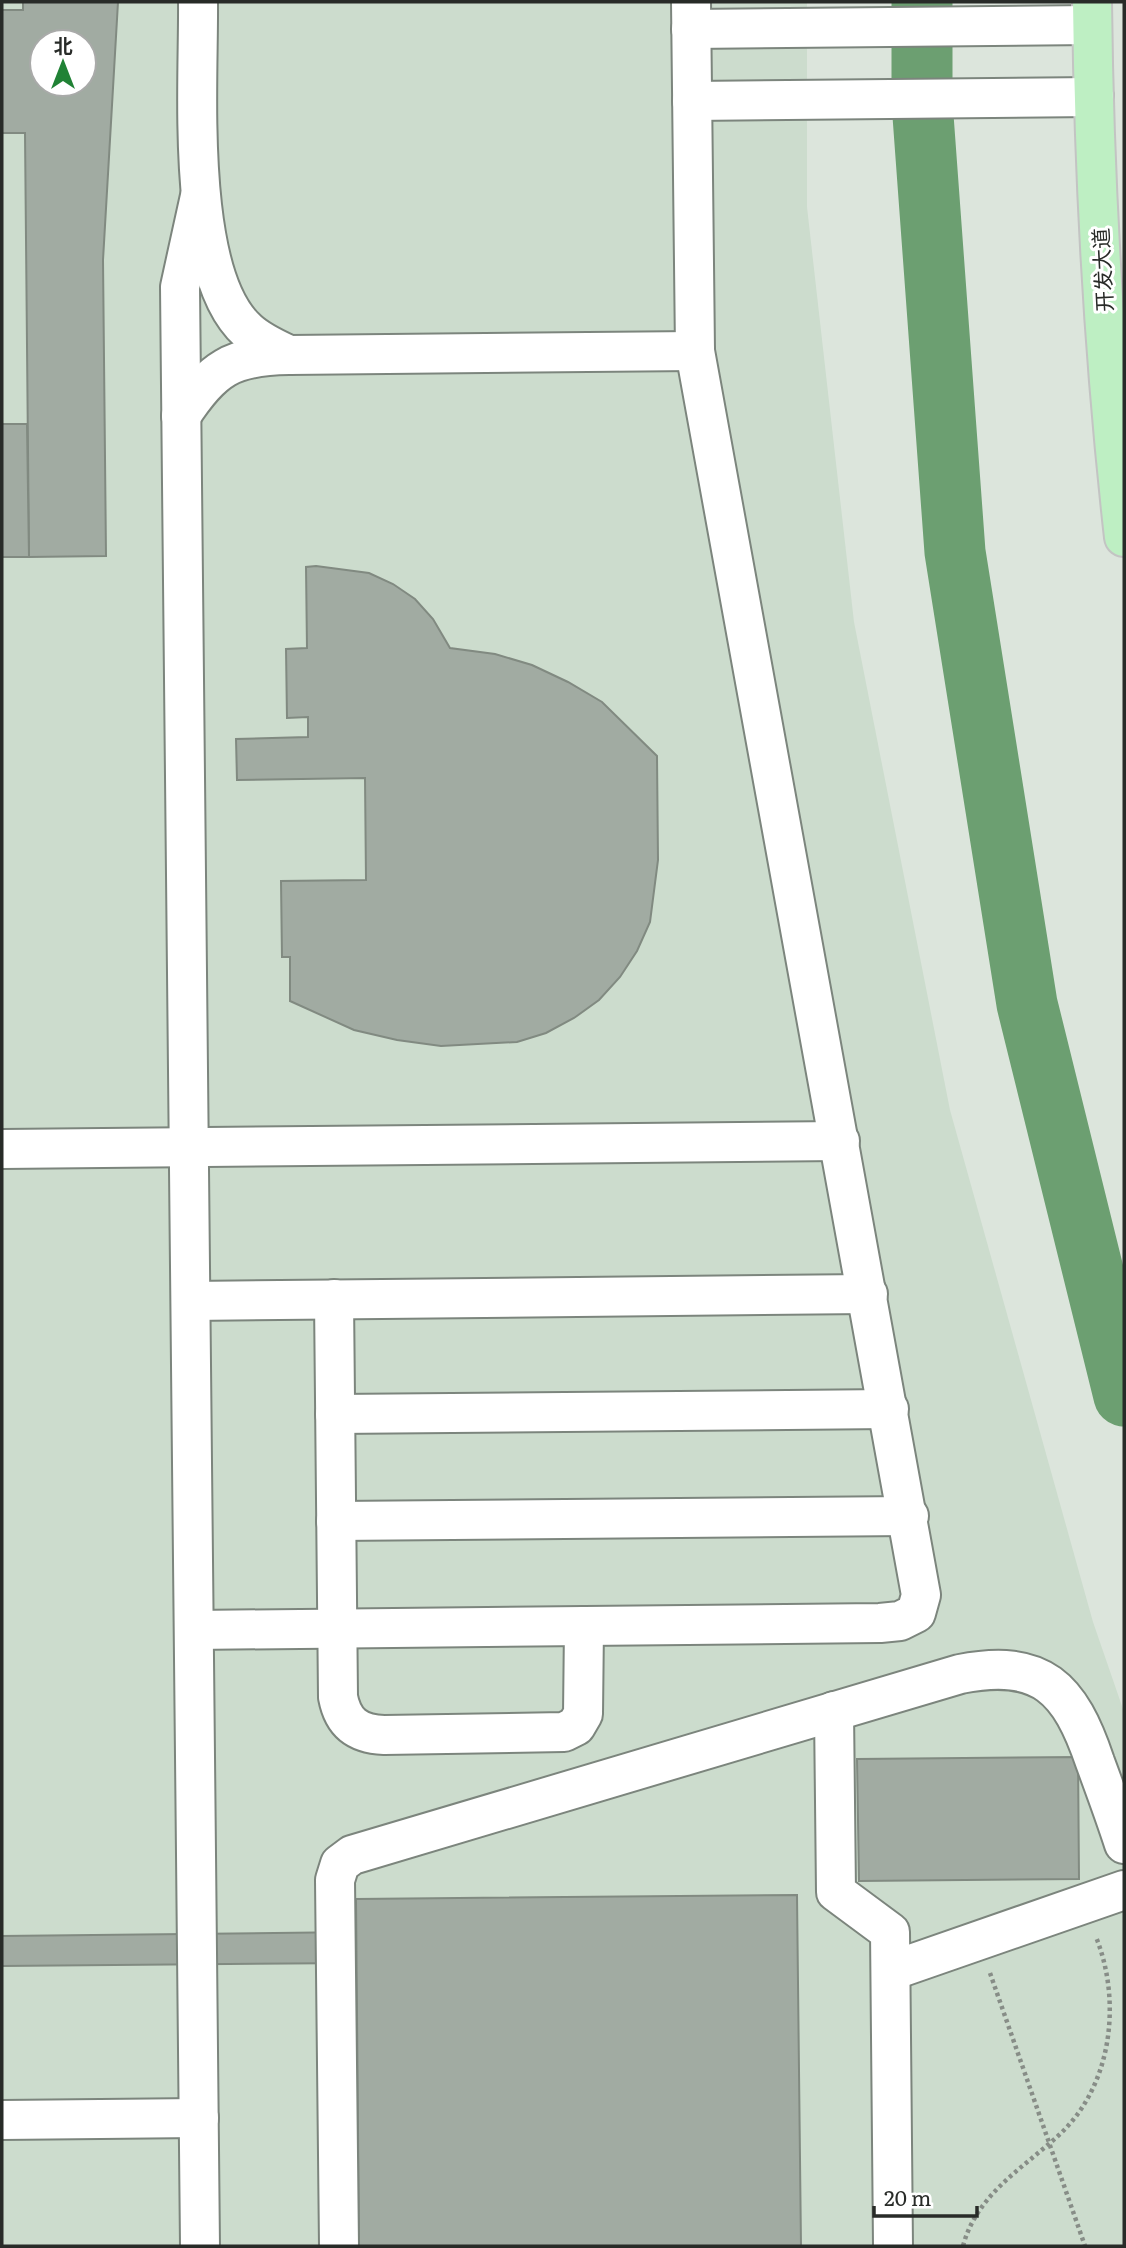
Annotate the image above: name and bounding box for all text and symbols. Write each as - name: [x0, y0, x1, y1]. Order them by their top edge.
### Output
- north arrow: [28, 28, 98, 98]
- text: 北: [53, 31, 73, 59]
- street label: 开发大道: [1083, 227, 1119, 313]
- scale bar: [874, 2174, 977, 2218]
- text: 20 m: [884, 2181, 931, 2212]

